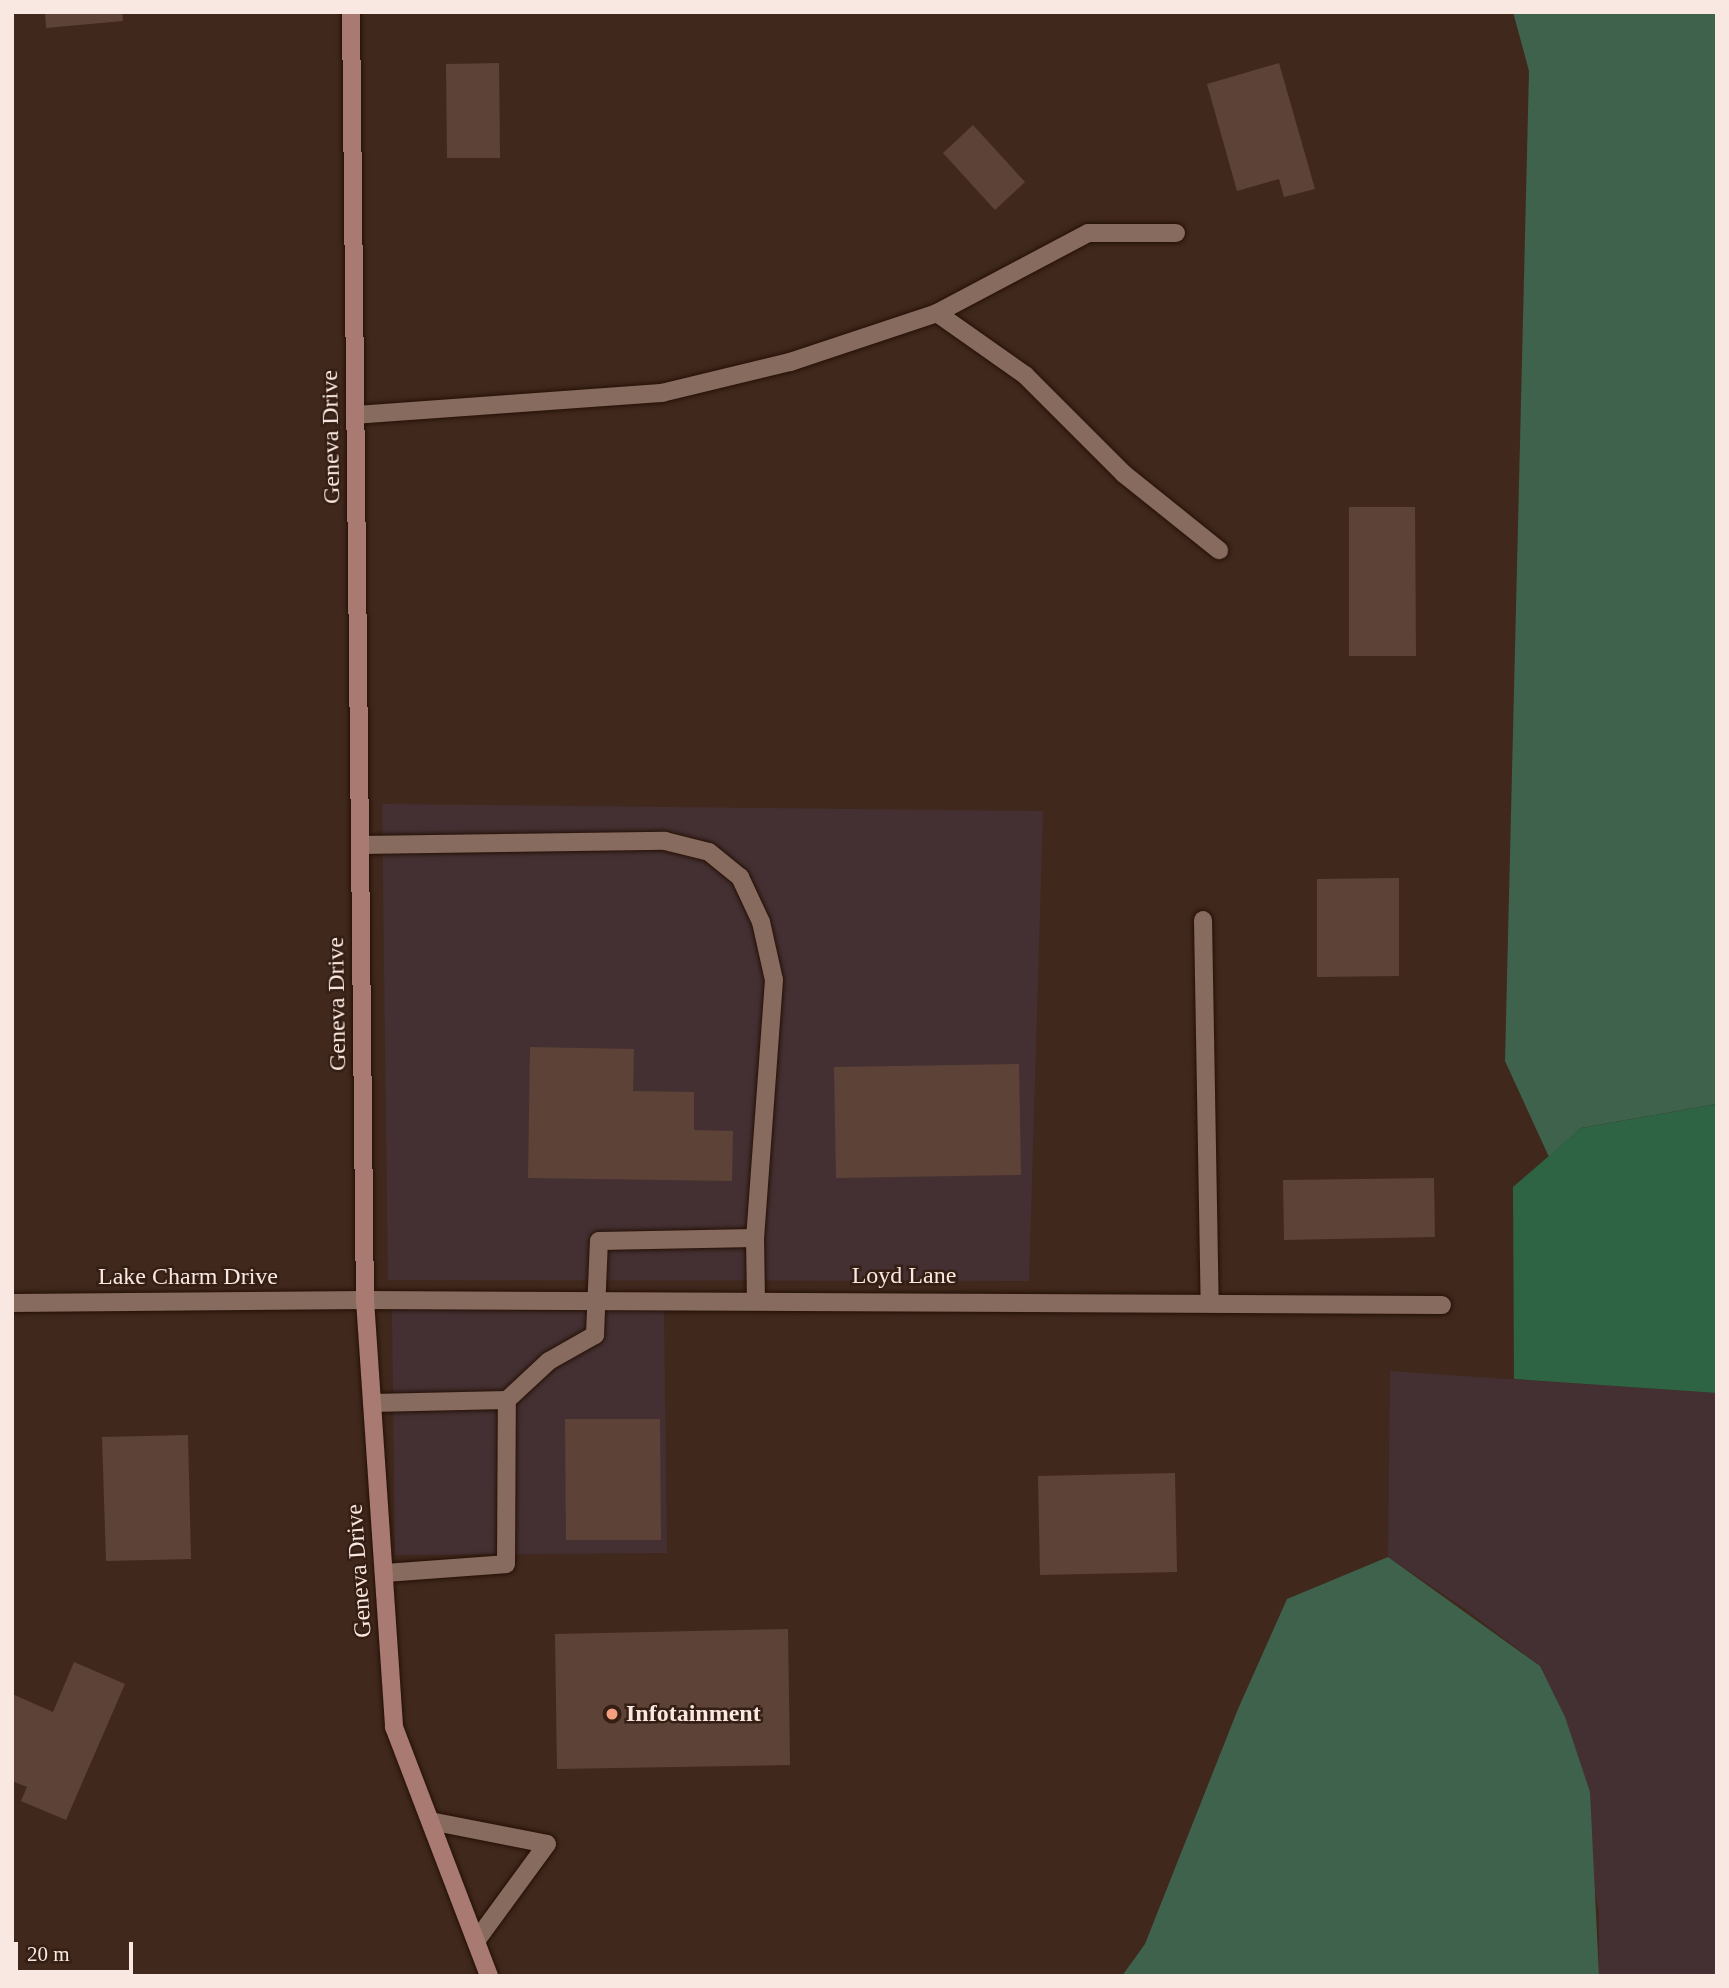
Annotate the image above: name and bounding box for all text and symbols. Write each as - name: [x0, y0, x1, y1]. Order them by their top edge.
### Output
- street label: Geneva Drive: [315, 370, 347, 504]
- street label: Geneva Drive: [321, 937, 353, 1071]
- street label: Loyd Lane: [852, 1262, 956, 1290]
- street label: Lake Charm Drive: [98, 1263, 278, 1291]
- street label: Geneva Drive: [340, 1503, 378, 1639]
- place label: Infotainment: [626, 1700, 761, 1728]
- marker: Infotainment: [604, 1706, 620, 1722]
- scale bar: [18, 1928, 136, 1972]
- text: 20 m: [27, 1942, 70, 1966]

